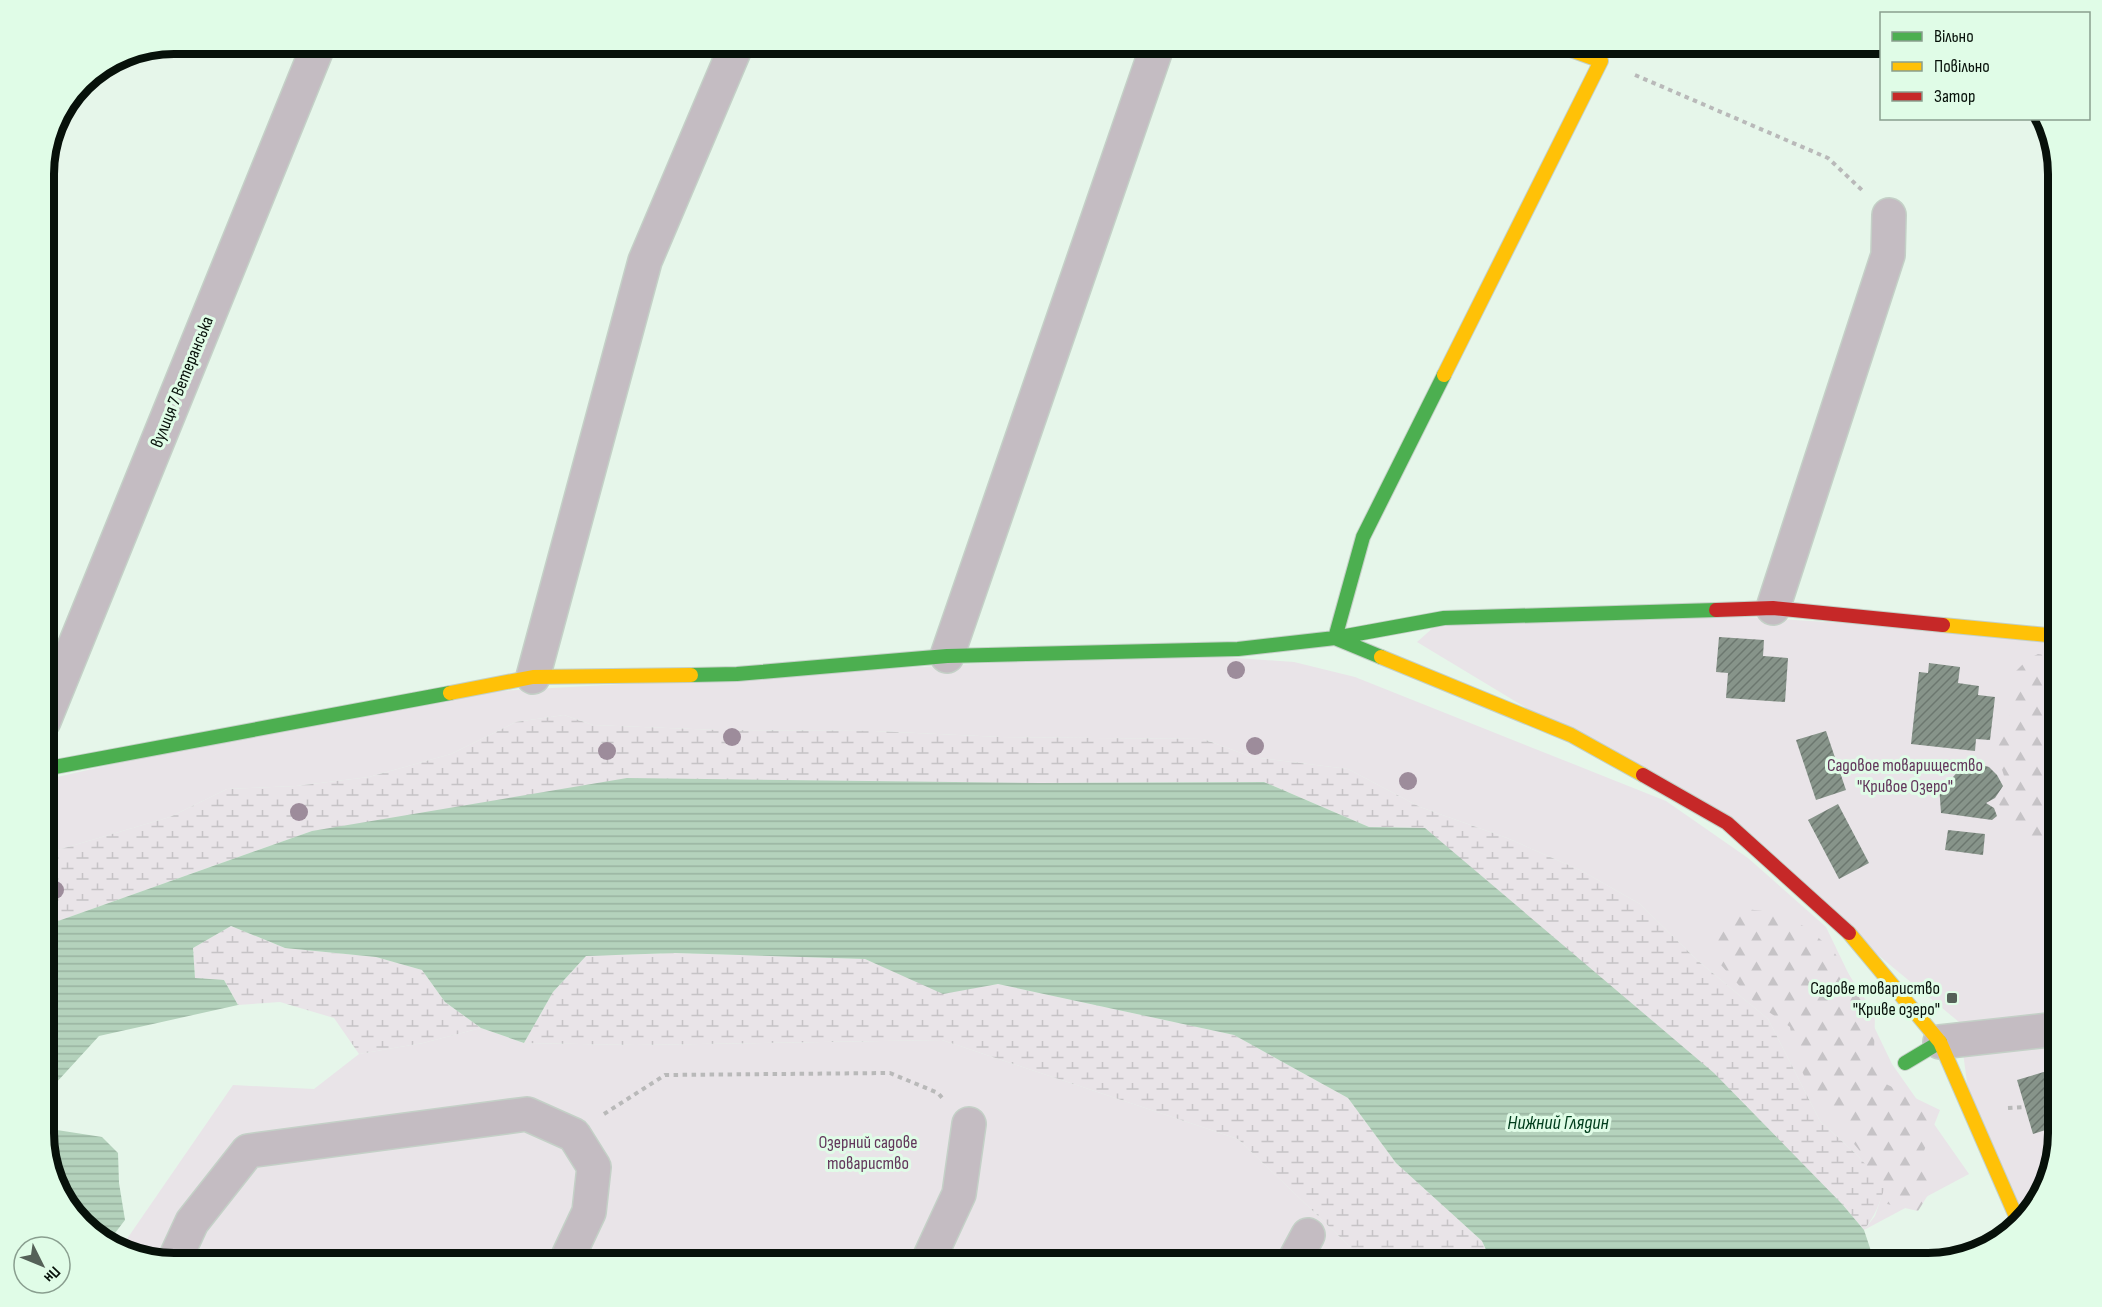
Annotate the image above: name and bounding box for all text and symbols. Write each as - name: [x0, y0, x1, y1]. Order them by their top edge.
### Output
- legend: [1880, 12, 2090, 120]
- text: Вільно: [1934, 26, 1974, 47]
- text: Повільно: [1934, 56, 1990, 77]
- text: Затор: [1934, 86, 1975, 107]
- street label: вулиця 7 Ветеранська: [146, 313, 218, 451]
- park label: Садовое товарищество "Кривое Озеро": [1827, 755, 1983, 797]
- place label: Садове товариство "Криве озеро": [1810, 978, 1940, 1020]
- marker: Садове товариство "Криве озеро": [1945, 991, 1959, 1005]
- water label: Нижний Глядин: [1507, 1111, 1609, 1135]
- park label: Озерний садове товариство: [818, 1132, 918, 1174]
- north arrow: [12, 1235, 72, 1295]
- text: Пн: [40, 1262, 64, 1286]

